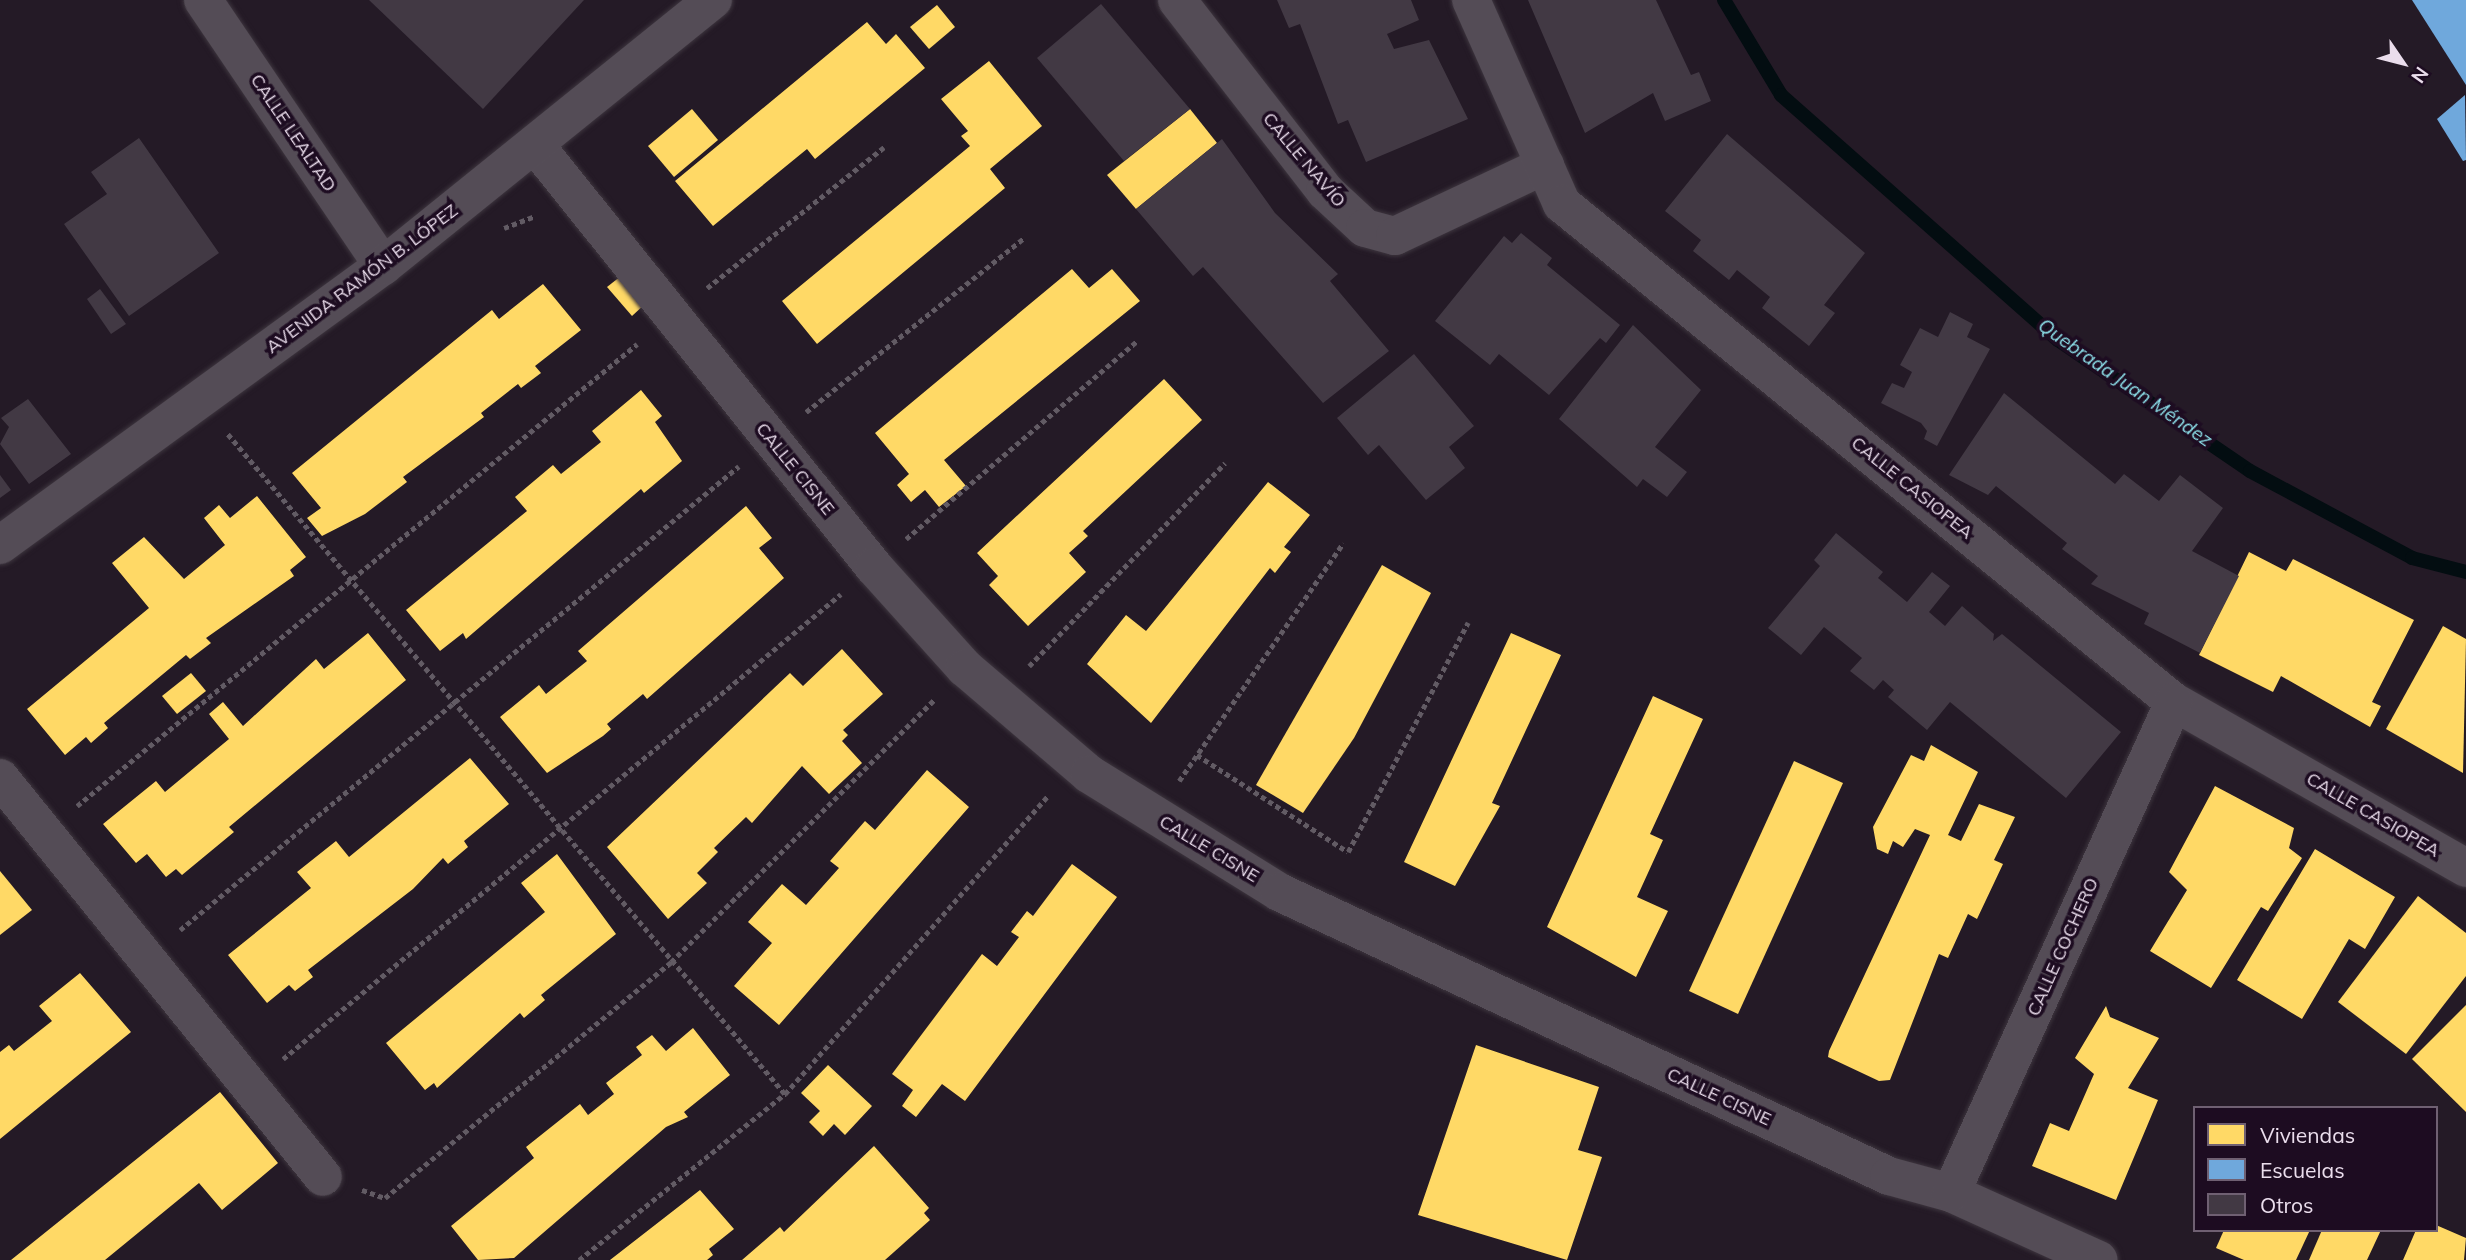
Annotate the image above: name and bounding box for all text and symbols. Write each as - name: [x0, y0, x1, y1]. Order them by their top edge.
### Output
- north arrow: [2368, 28, 2438, 98]
- text: N: [2406, 62, 2434, 88]
- street label: CALLE LEALTAD: [246, 70, 340, 196]
- street label: CALLE NAVÍO: [1258, 108, 1350, 212]
- street label: AVENIDA RAMÓN B. LÓPEZ: [262, 200, 462, 358]
- water label: Quebrada Juan Méndez: [2034, 314, 2216, 452]
- street label: CALLE CISNE: [751, 419, 839, 519]
- street label: CALLE CASIOPEA: [1847, 432, 1977, 544]
- street label: CALLE CASIOPEA: [2303, 768, 2443, 862]
- street label: CALLE CISNE: [1155, 811, 1263, 887]
- street label: CALLE COCHERO: [2023, 875, 2103, 1019]
- street label: CALLE CISNE: [1664, 1063, 1774, 1131]
- legend: [2193, 1106, 2438, 1232]
- text: Viviendas: [2260, 1122, 2355, 1148]
- text: Escuelas: [2260, 1157, 2345, 1183]
- text: Otros: [2260, 1192, 2313, 1218]

